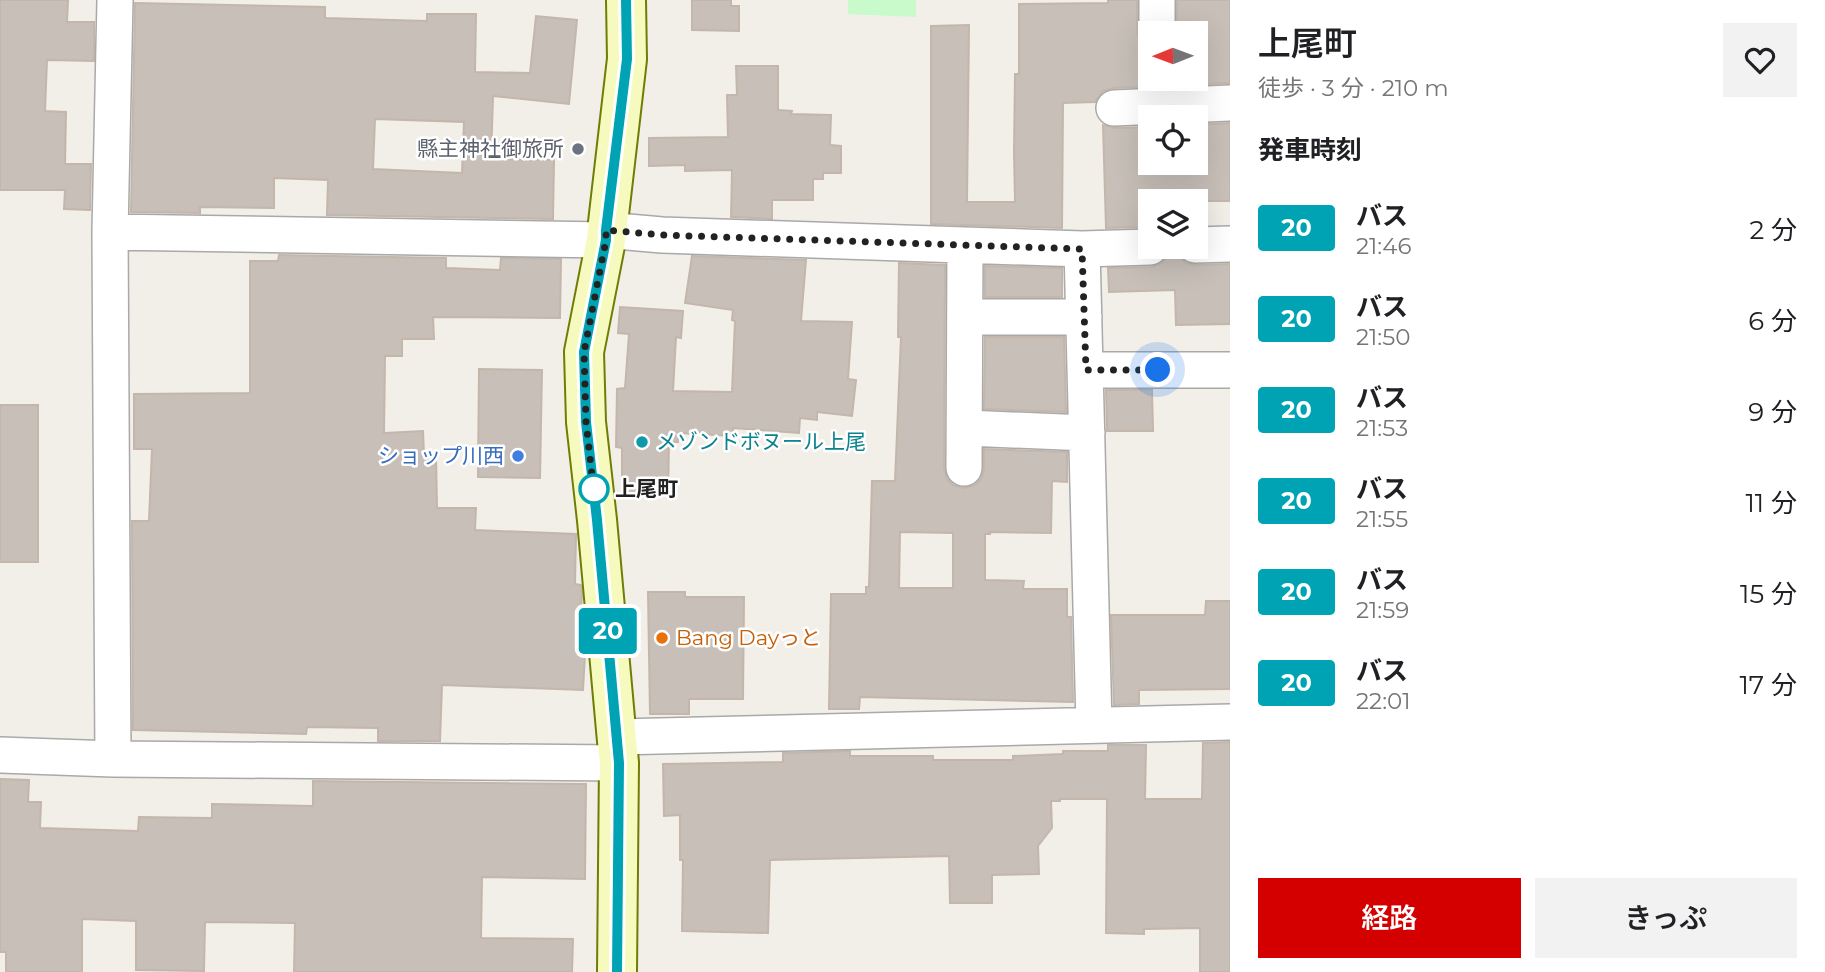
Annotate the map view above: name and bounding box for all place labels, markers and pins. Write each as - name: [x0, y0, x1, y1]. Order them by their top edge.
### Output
- place label: 縣主神社御旅所: [417, 136, 564, 161]
- marker: 縣主神社御旅所: [570, 141, 586, 157]
- place label: メゾンドボヌール上尾: [656, 429, 866, 454]
- marker: メゾンドボヌール上尾: [634, 434, 650, 450]
- place label: ショップ川西: [378, 443, 504, 468]
- marker: ショップ川西: [510, 448, 526, 464]
- marker: 上尾町: [579, 474, 609, 504]
- place label: 上尾町: [615, 476, 678, 501]
- place label: Bang Dayっと: [676, 625, 821, 650]
- marker: Bang Dayっと: [654, 630, 670, 646]

